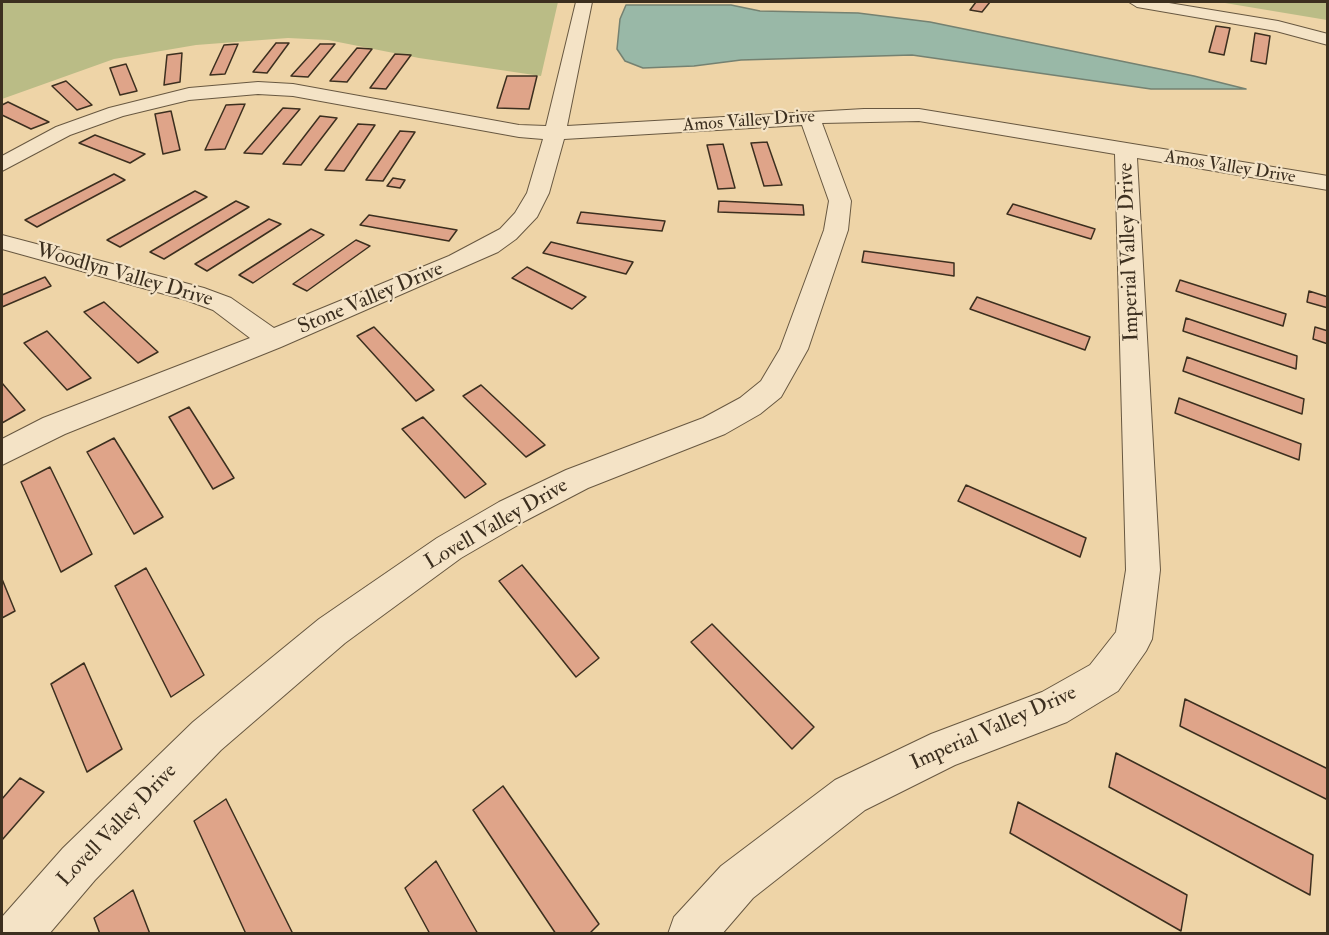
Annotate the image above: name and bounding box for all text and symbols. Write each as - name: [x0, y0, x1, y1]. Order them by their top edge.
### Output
- street label: Amos Valley Drive: [682, 107, 816, 137]
- street label: Amos Valley Drive: [1163, 147, 1297, 189]
- street label: Imperial Valley Drive: [1114, 162, 1146, 342]
- street label: Woodlyn Valley Drive: [33, 239, 215, 313]
- street label: Stone Valley Drive: [295, 257, 447, 341]
- street label: Lovell Valley Drive: [421, 474, 573, 576]
- street label: Imperial Valley Drive: [907, 681, 1081, 777]
- street label: Lovell Valley Drive: [53, 759, 183, 893]

